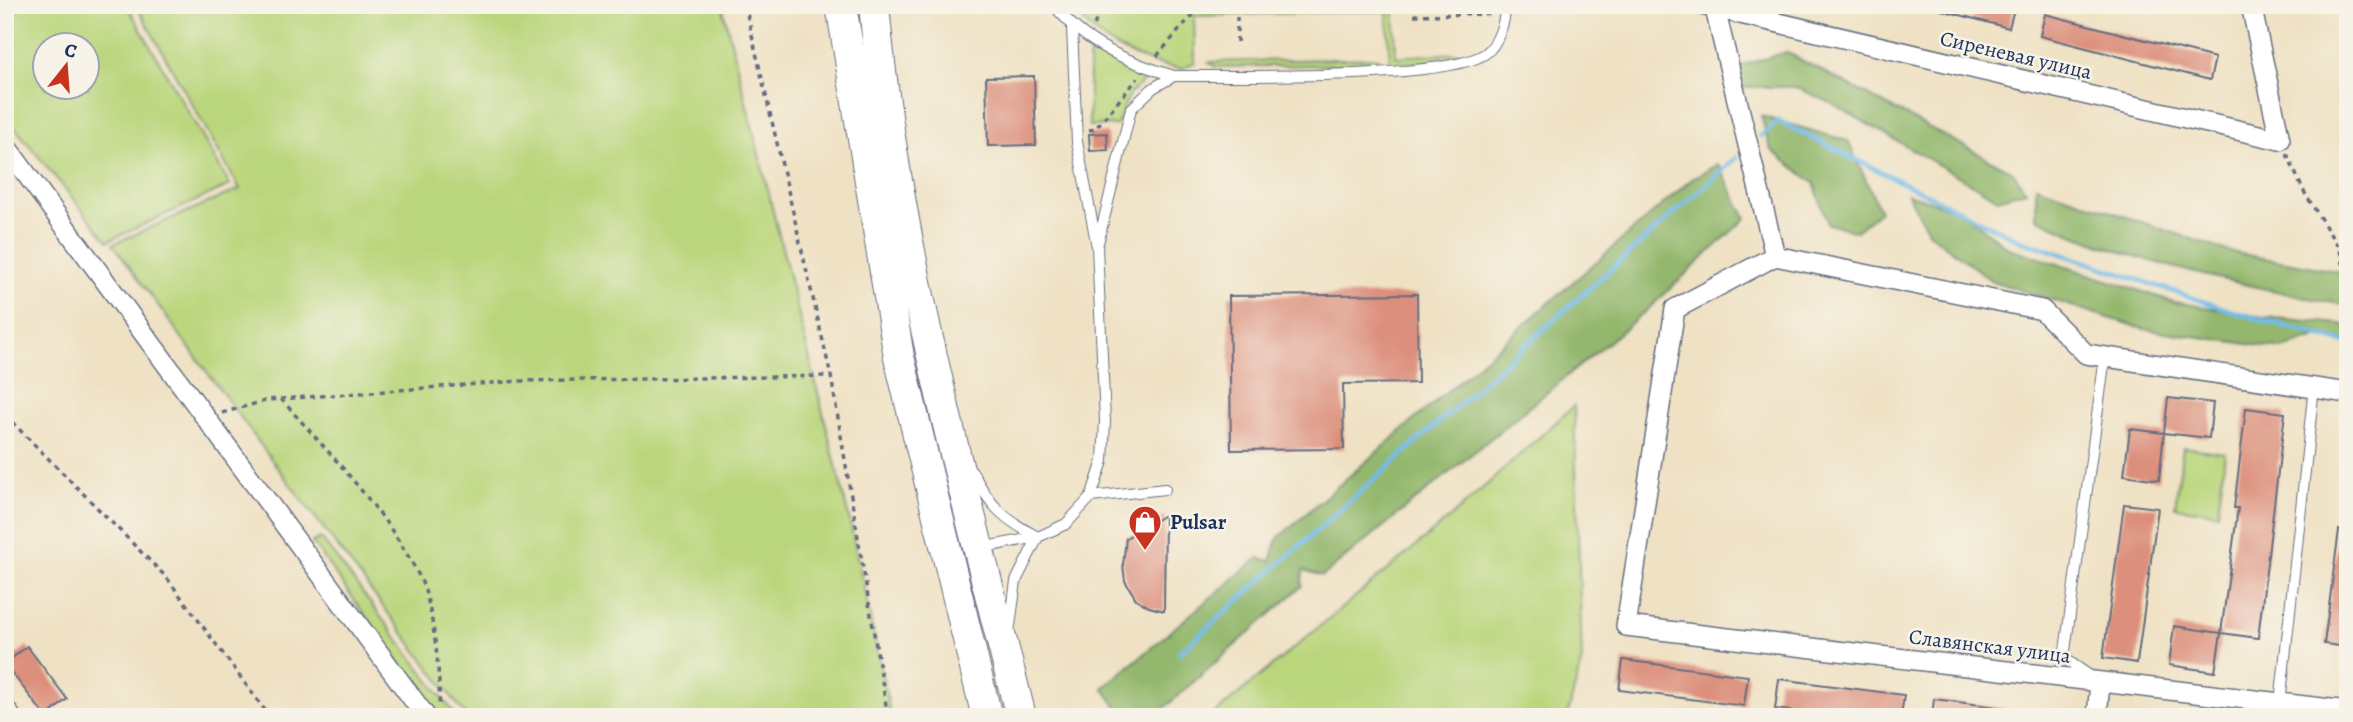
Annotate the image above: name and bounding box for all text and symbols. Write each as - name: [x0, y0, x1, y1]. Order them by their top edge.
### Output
- street label: Сиреневая улица: [1937, 24, 2095, 86]
- north arrow: [32, 32, 102, 102]
- text: С: [61, 37, 80, 65]
- shop icon: Pulsar: [1126, 503, 1164, 552]
- place label: Pulsar: [1170, 508, 1227, 536]
- street label: Славянская улица: [1908, 622, 2073, 670]

